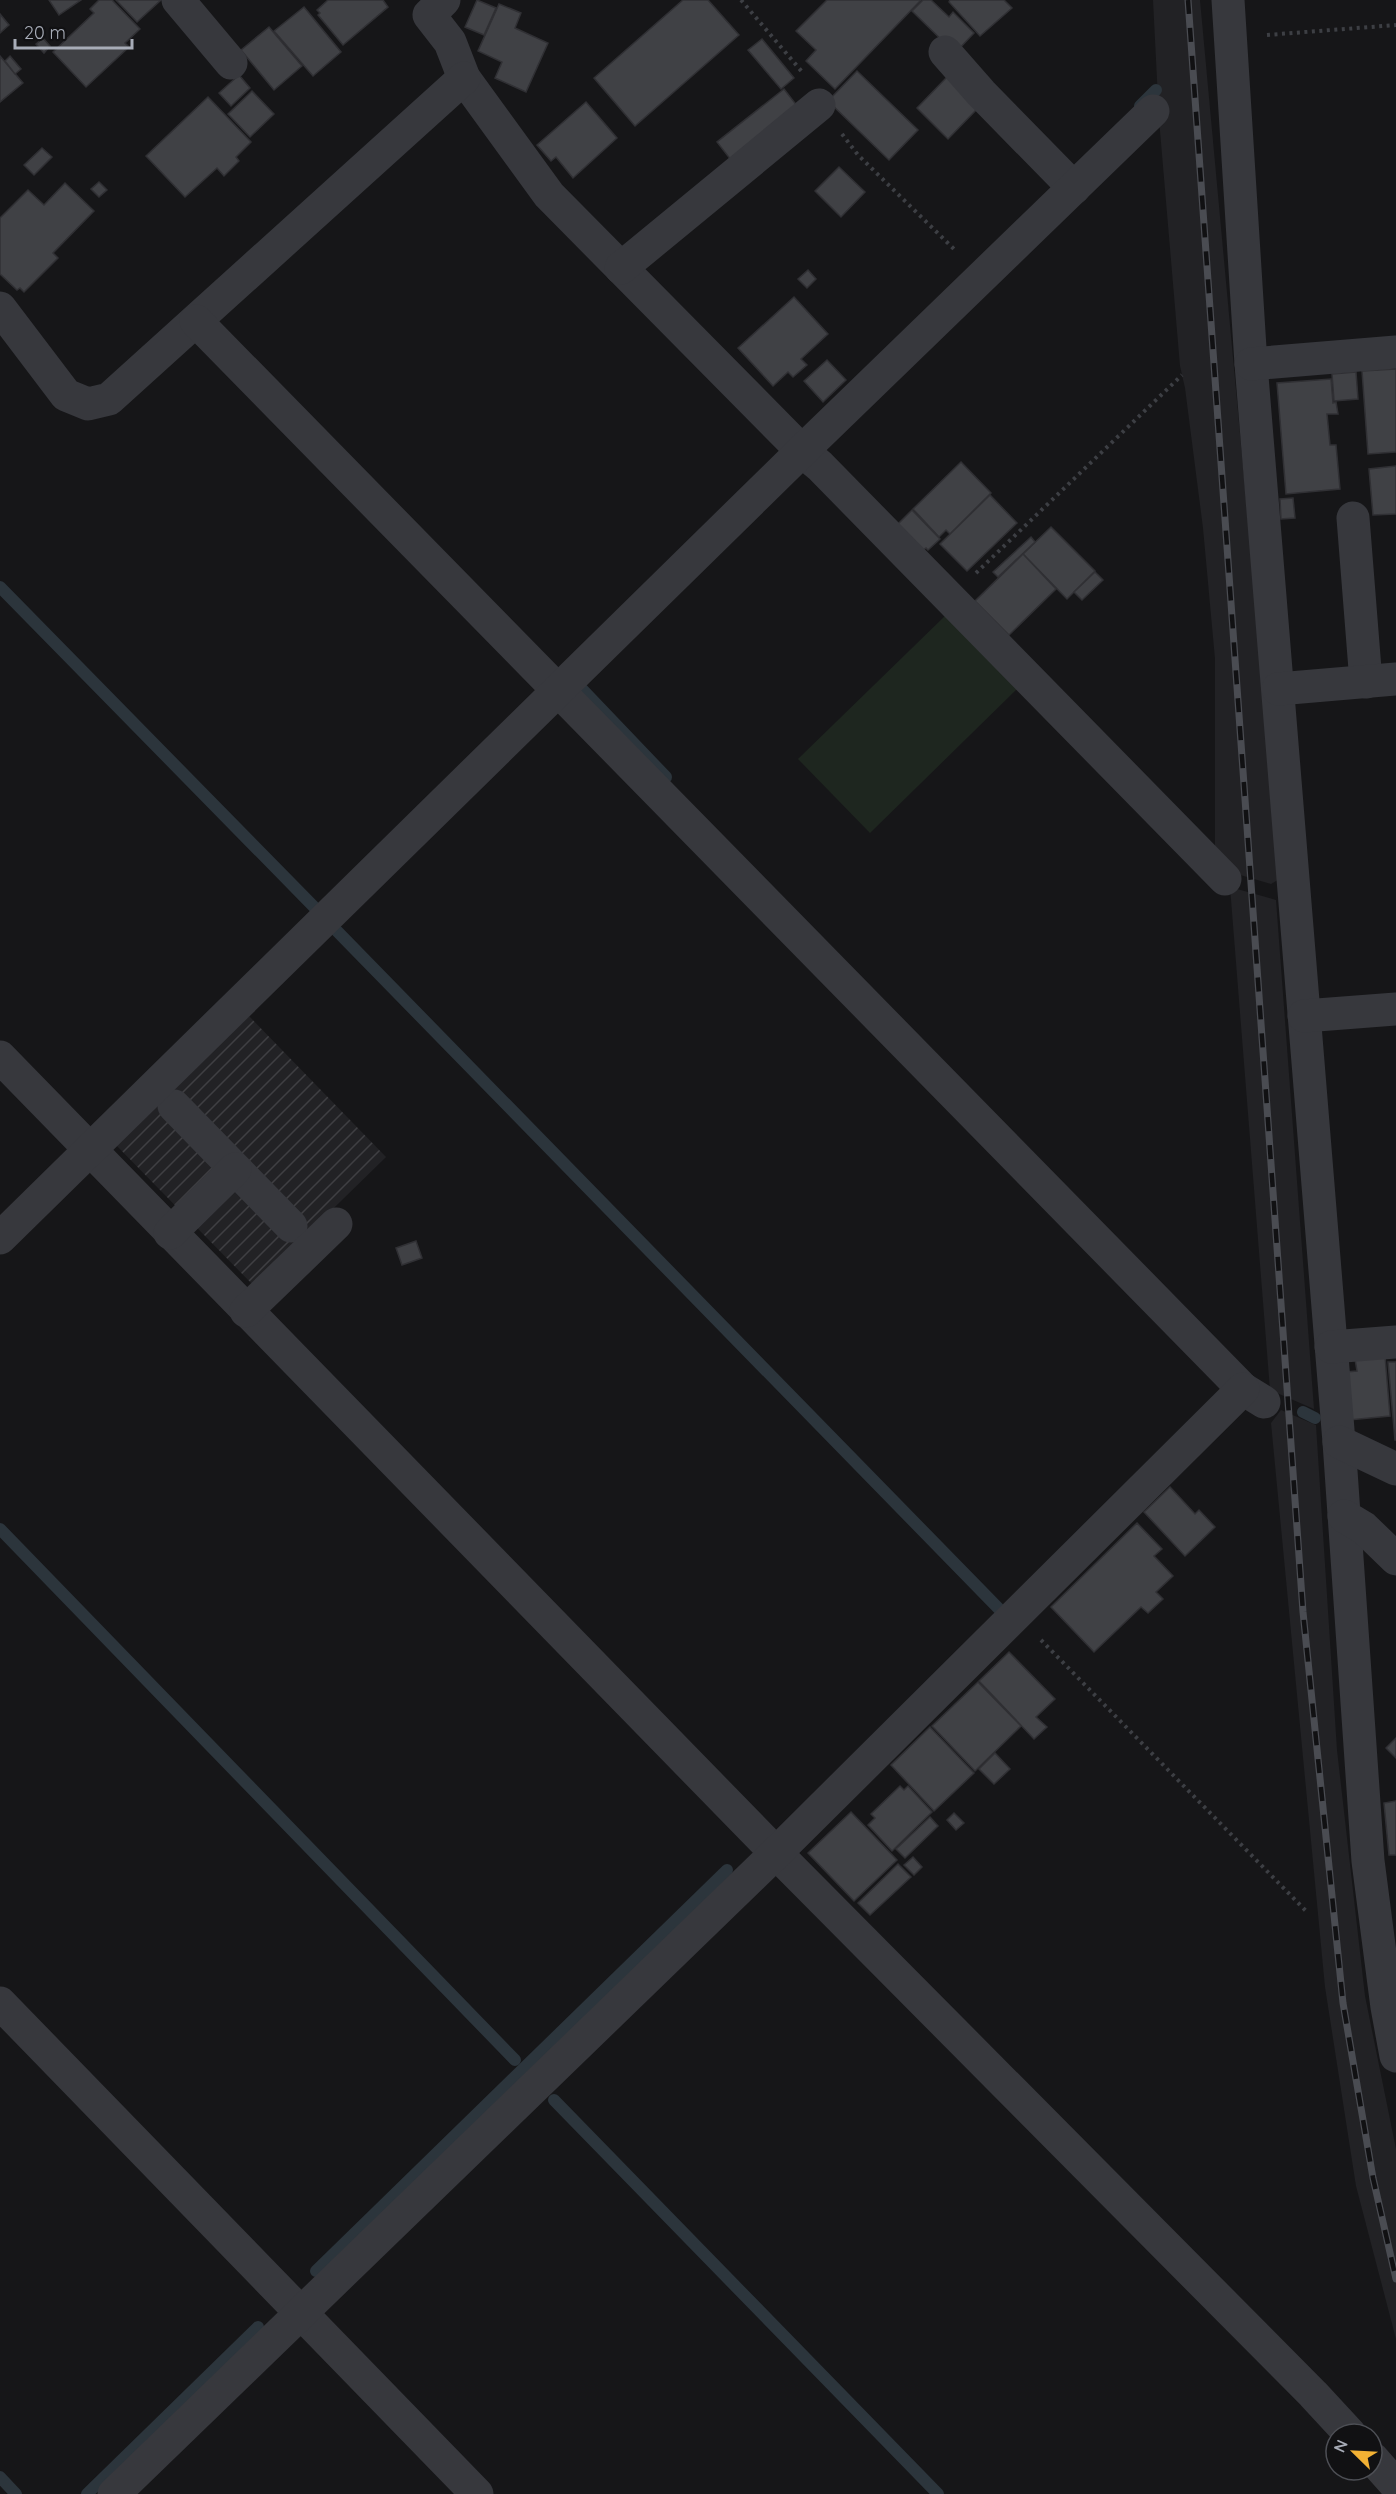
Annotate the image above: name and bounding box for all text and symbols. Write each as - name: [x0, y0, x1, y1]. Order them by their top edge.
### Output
- scale bar: [15, 12, 132, 50]
- text: 20 m: [24, 21, 66, 44]
- north arrow: [1324, 2422, 1384, 2482]
- text: N: [1329, 2436, 1352, 2455]

